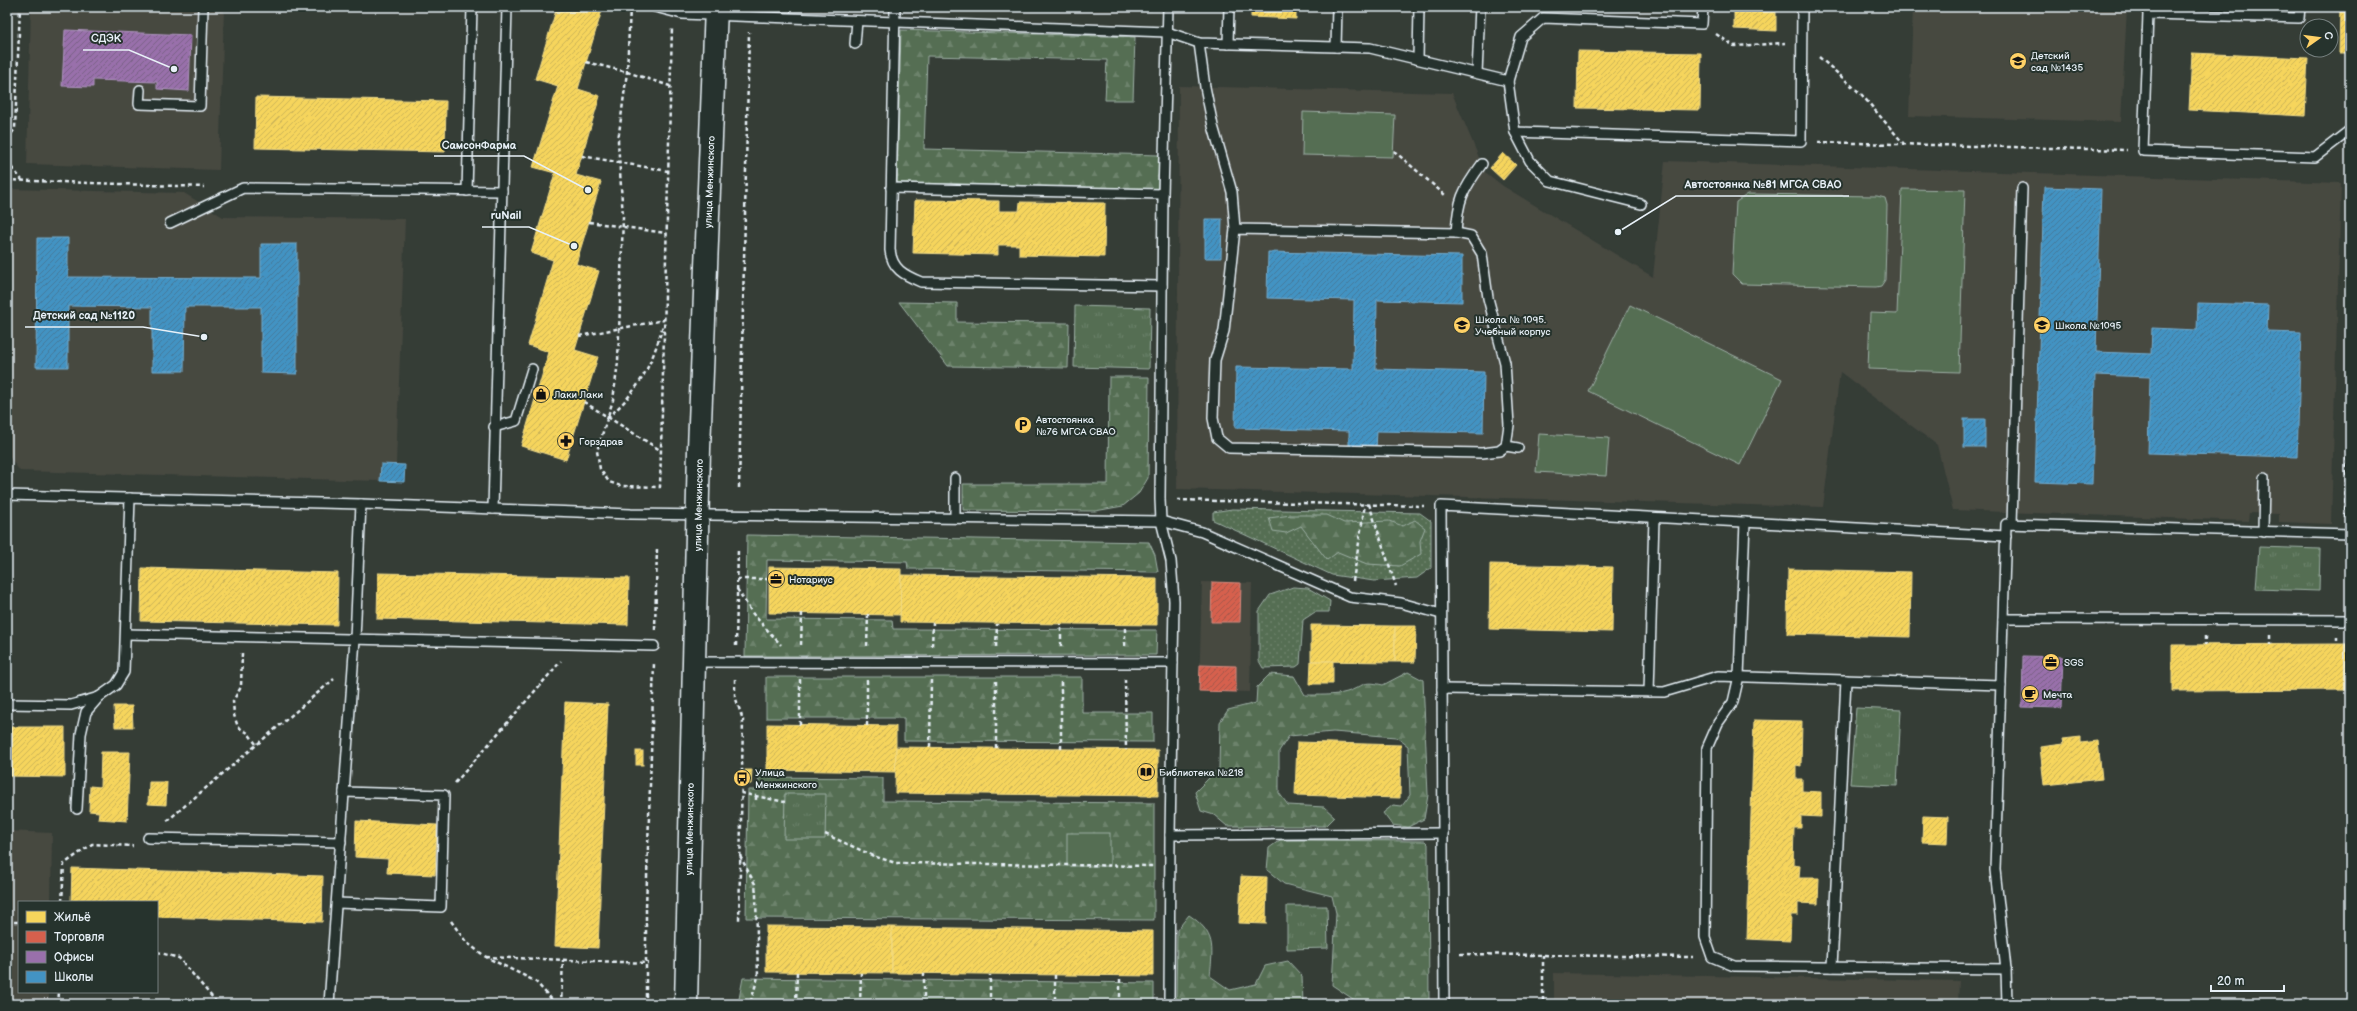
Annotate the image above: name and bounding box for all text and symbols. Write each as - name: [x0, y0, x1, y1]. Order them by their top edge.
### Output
- north arrow: [2299, 18, 2339, 58]
- callout: СДЭК: [83, 27, 129, 50]
- text: С: [2321, 30, 2336, 41]
- text: СДЭК: [91, 32, 122, 45]
- place label: Детский сад №1435: [2031, 50, 2083, 74]
- school or university icon: Детский сад №1435: [2008, 51, 2028, 71]
- callout: СамсонФарма: [434, 133, 524, 156]
- street label: улица Менжинского: [702, 136, 718, 228]
- text: СамсонФарма: [442, 139, 517, 152]
- callout: Автостоянка №81 МГСА СВАО: [1676, 173, 1849, 196]
- text: Автостоянка №81 МГСА СВАО: [1683, 178, 1842, 191]
- callout: ruNail: [482, 204, 529, 227]
- text: ruNail: [491, 209, 522, 222]
- callout: Детский сад №1120: [25, 304, 143, 327]
- text: Детский сад №1120: [33, 309, 135, 322]
- place label: Школа № 1095. Учебный корпус: [1475, 314, 1550, 338]
- school or university icon: Школа № 1095. Учебный корпус: [1452, 315, 1472, 335]
- school or university icon: Школа №1095: [2032, 315, 2052, 335]
- place label: Школа №1095: [2055, 320, 2121, 332]
- shop icon: Лаки Лаки: [531, 384, 551, 404]
- place label: Лаки Лаки: [553, 389, 603, 401]
- place label: Автостоянка №76 МГСА СВАО: [1035, 414, 1116, 438]
- parking icon: Автостоянка №76 МГСА СВАО: [1013, 415, 1033, 435]
- pharmacy icon: Горздрав: [556, 431, 576, 451]
- place label: Горздрав: [579, 436, 624, 448]
- street label: улица Менжинского: [692, 459, 706, 551]
- office icon: Нотариус: [766, 569, 786, 589]
- place label: Нотариус: [789, 574, 833, 586]
- office icon: SGS: [2041, 652, 2061, 672]
- place label: SGS: [2064, 657, 2084, 669]
- cafe icon: Мечта: [2020, 684, 2040, 704]
- place label: Мечта: [2043, 689, 2073, 701]
- library icon: Библиотека №218: [1136, 762, 1156, 782]
- place label: Улица Менжинского: [755, 767, 817, 791]
- place label: Библиотека №218: [1159, 767, 1244, 779]
- bus stop icon: Улица Менжинского: [732, 768, 752, 788]
- street label: улица Менжинского: [683, 783, 697, 875]
- legend: [18, 901, 158, 993]
- text: Жильё: [54, 910, 91, 925]
- text: Торговля: [54, 930, 105, 945]
- text: Офисы: [54, 950, 94, 965]
- scale bar: [2211, 967, 2284, 993]
- text: Школы: [54, 970, 93, 985]
- text: 20 m: [2217, 974, 2244, 989]

